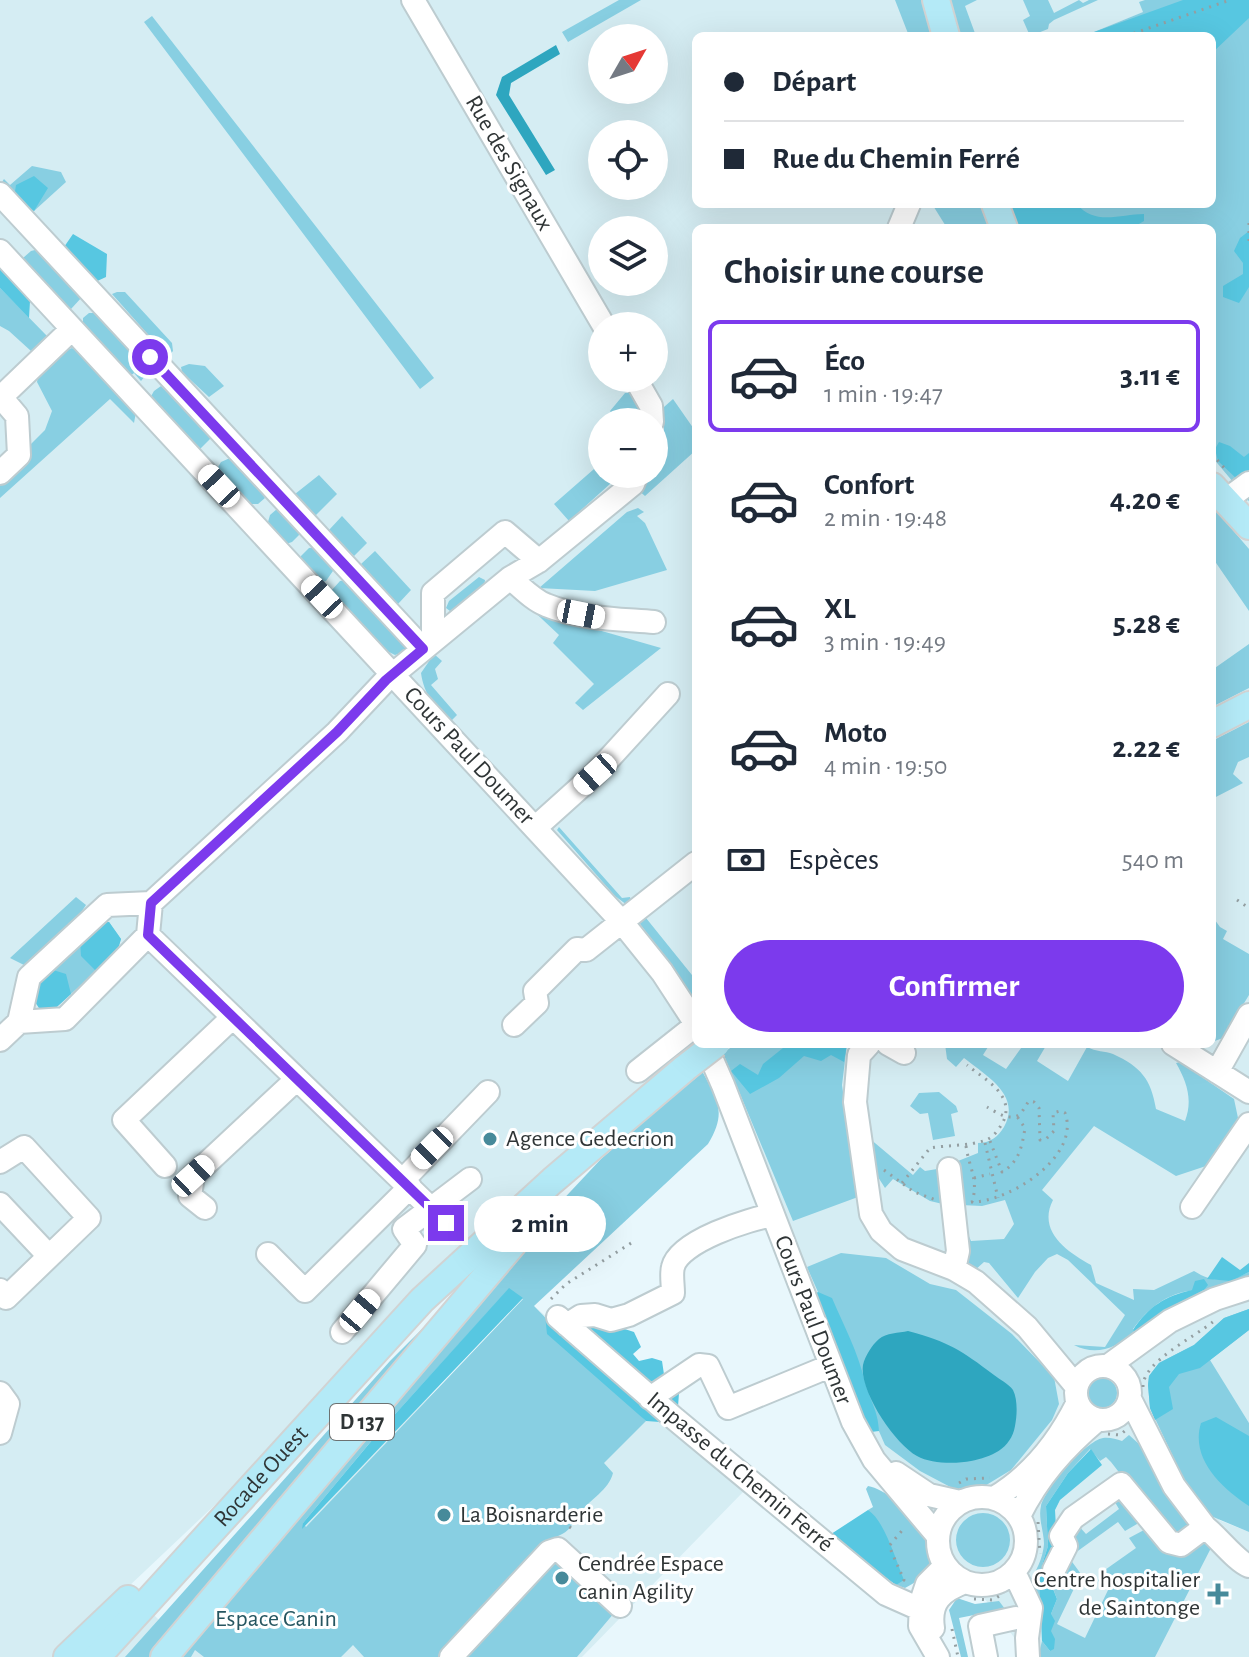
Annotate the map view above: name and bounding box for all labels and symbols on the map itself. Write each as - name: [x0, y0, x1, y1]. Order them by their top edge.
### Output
- north arrow: [588, 24, 668, 104]
- street label: Rue des Signaux: [461, 91, 558, 235]
- route start: [132, 339, 168, 375]
- car: [194, 460, 244, 512]
- car: [297, 571, 347, 623]
- car: [555, 598, 607, 630]
- street label: Cours Paul Doumer: [399, 682, 539, 830]
- car: [569, 749, 621, 799]
- car: [407, 1123, 457, 1173]
- place label: Agence Gedecrion: [506, 1127, 674, 1151]
- marker: Agence Gedecrion: [481, 1130, 499, 1148]
- car: [167, 1151, 219, 1201]
- callout: 2 min: [474, 1195, 606, 1251]
- route end: [428, 1205, 464, 1241]
- street label: Cours Paul Doumer: [770, 1232, 856, 1408]
- car: [335, 1285, 385, 1337]
- street label: Impasse du Chemin Ferré: [642, 1387, 838, 1557]
- road number: D 137: [330, 1404, 394, 1440]
- street label: Rocade Ouest: [210, 1421, 313, 1532]
- place label: La Boisnarderie: [460, 1503, 603, 1527]
- marker: La Boisnarderie: [435, 1506, 453, 1524]
- place label: Cendrée Espace canin Agility: [578, 1552, 724, 1604]
- place label: Centre hospitalier de Saintonge: [1034, 1568, 1200, 1620]
- marker: Cendrée Espace canin Agility: [553, 1569, 571, 1587]
- marker: Centre hospitalier de Saintonge: [1207, 1583, 1229, 1605]
- park label: Espace Canin: [215, 1607, 337, 1631]

